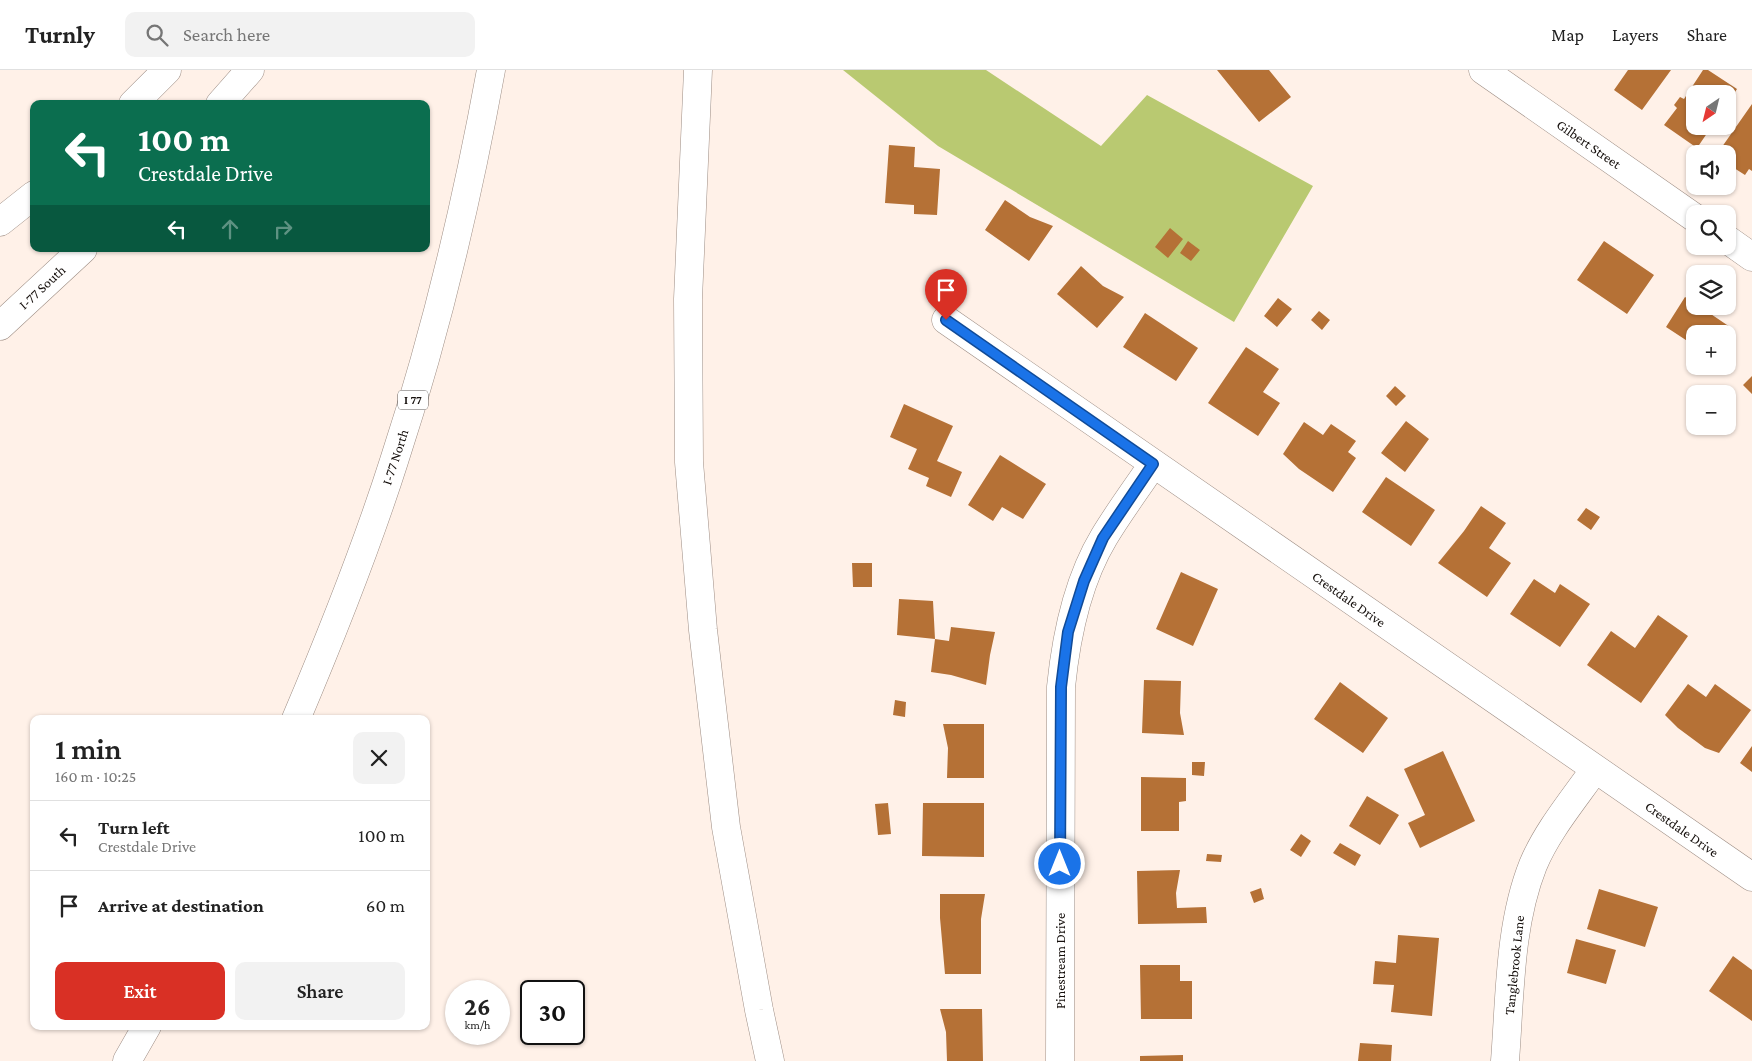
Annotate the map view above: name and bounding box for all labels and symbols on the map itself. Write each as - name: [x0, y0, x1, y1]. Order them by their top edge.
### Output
- north arrow: [1686, 85, 1736, 135]
- street label: Gilbert Street: [1554, 116, 1624, 172]
- street label: I-77 South: [15, 261, 69, 312]
- pin: [925, 269, 967, 320]
- road number: I 77: [398, 390, 428, 410]
- street label: I-77 North: [378, 427, 412, 487]
- street label: Crestdale Drive: [1309, 568, 1389, 630]
- street label: Crestdale Drive: [1642, 798, 1722, 860]
- position arrow: [1033, 837, 1085, 889]
- street label: Pinestream Drive: [1052, 913, 1068, 1009]
- street label: Tanglebrook Lane: [1501, 914, 1527, 1016]
- speed limit sign: 30: [520, 980, 585, 1045]

